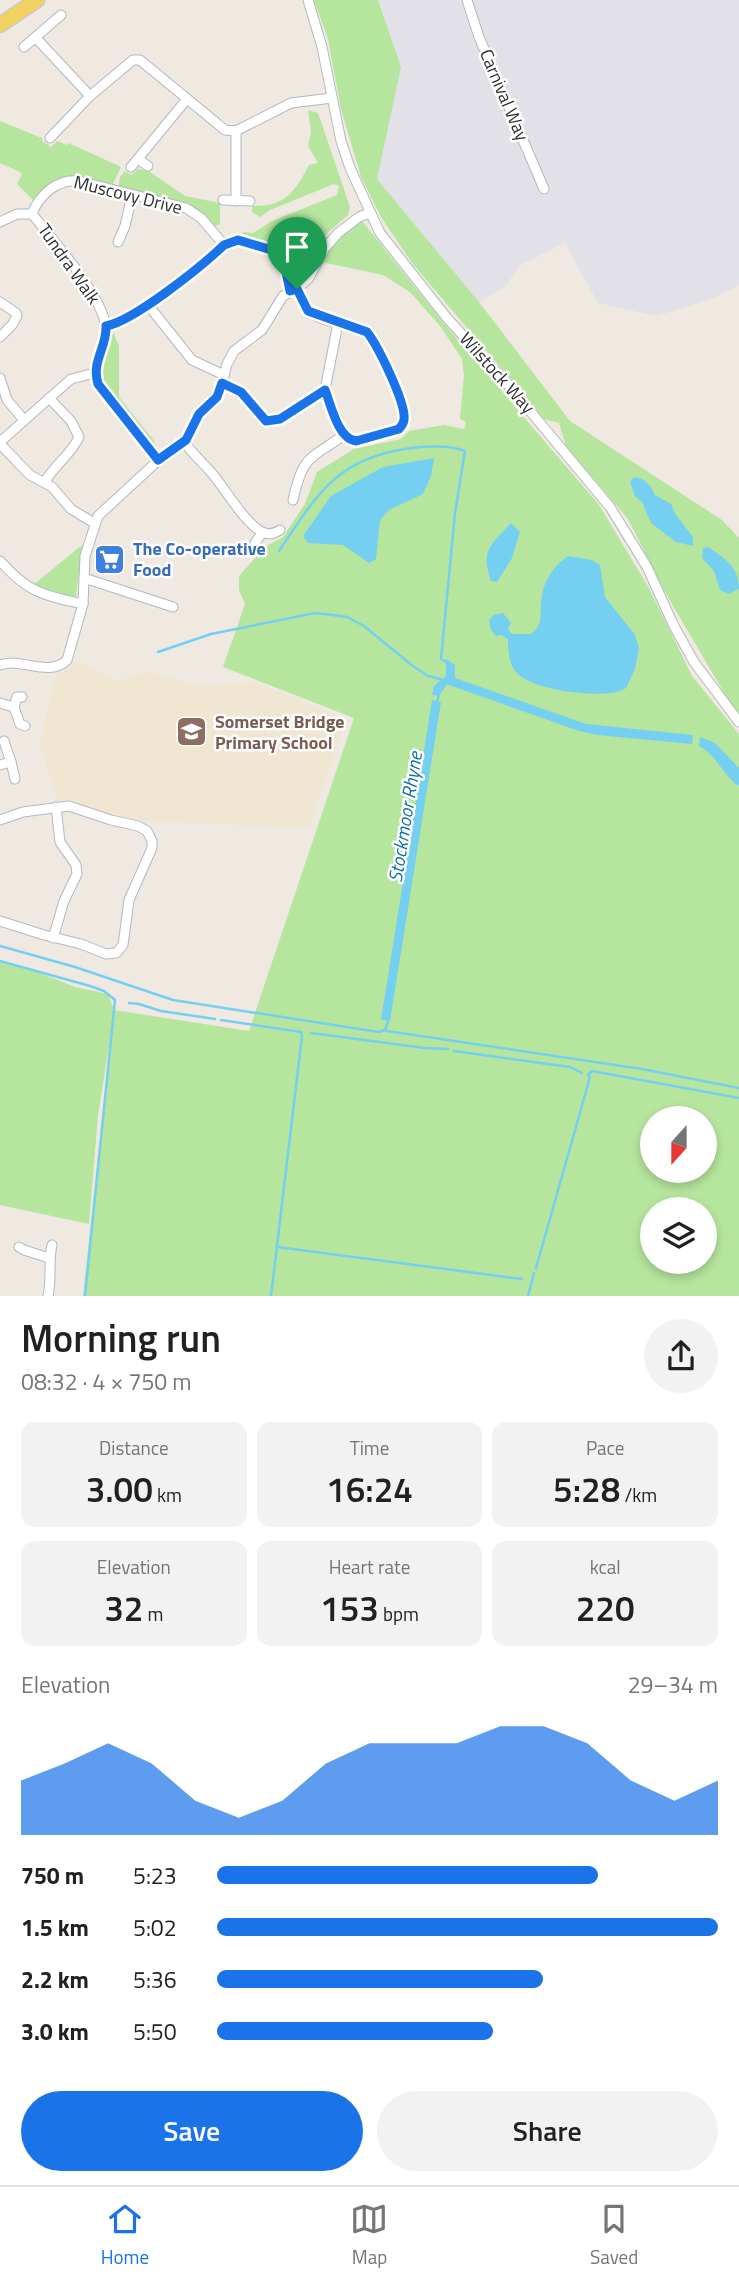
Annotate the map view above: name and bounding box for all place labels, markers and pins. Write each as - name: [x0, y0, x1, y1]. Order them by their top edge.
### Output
- pin: [267, 217, 327, 289]
- place label: The Co-operative Food: [133, 535, 266, 583]
- supermarket icon: The Co-operative Food: [93, 542, 127, 576]
- place label: Somerset Bridge Primary School: [215, 708, 345, 756]
- school or university icon: Somerset Bridge Primary School: [175, 715, 209, 749]

